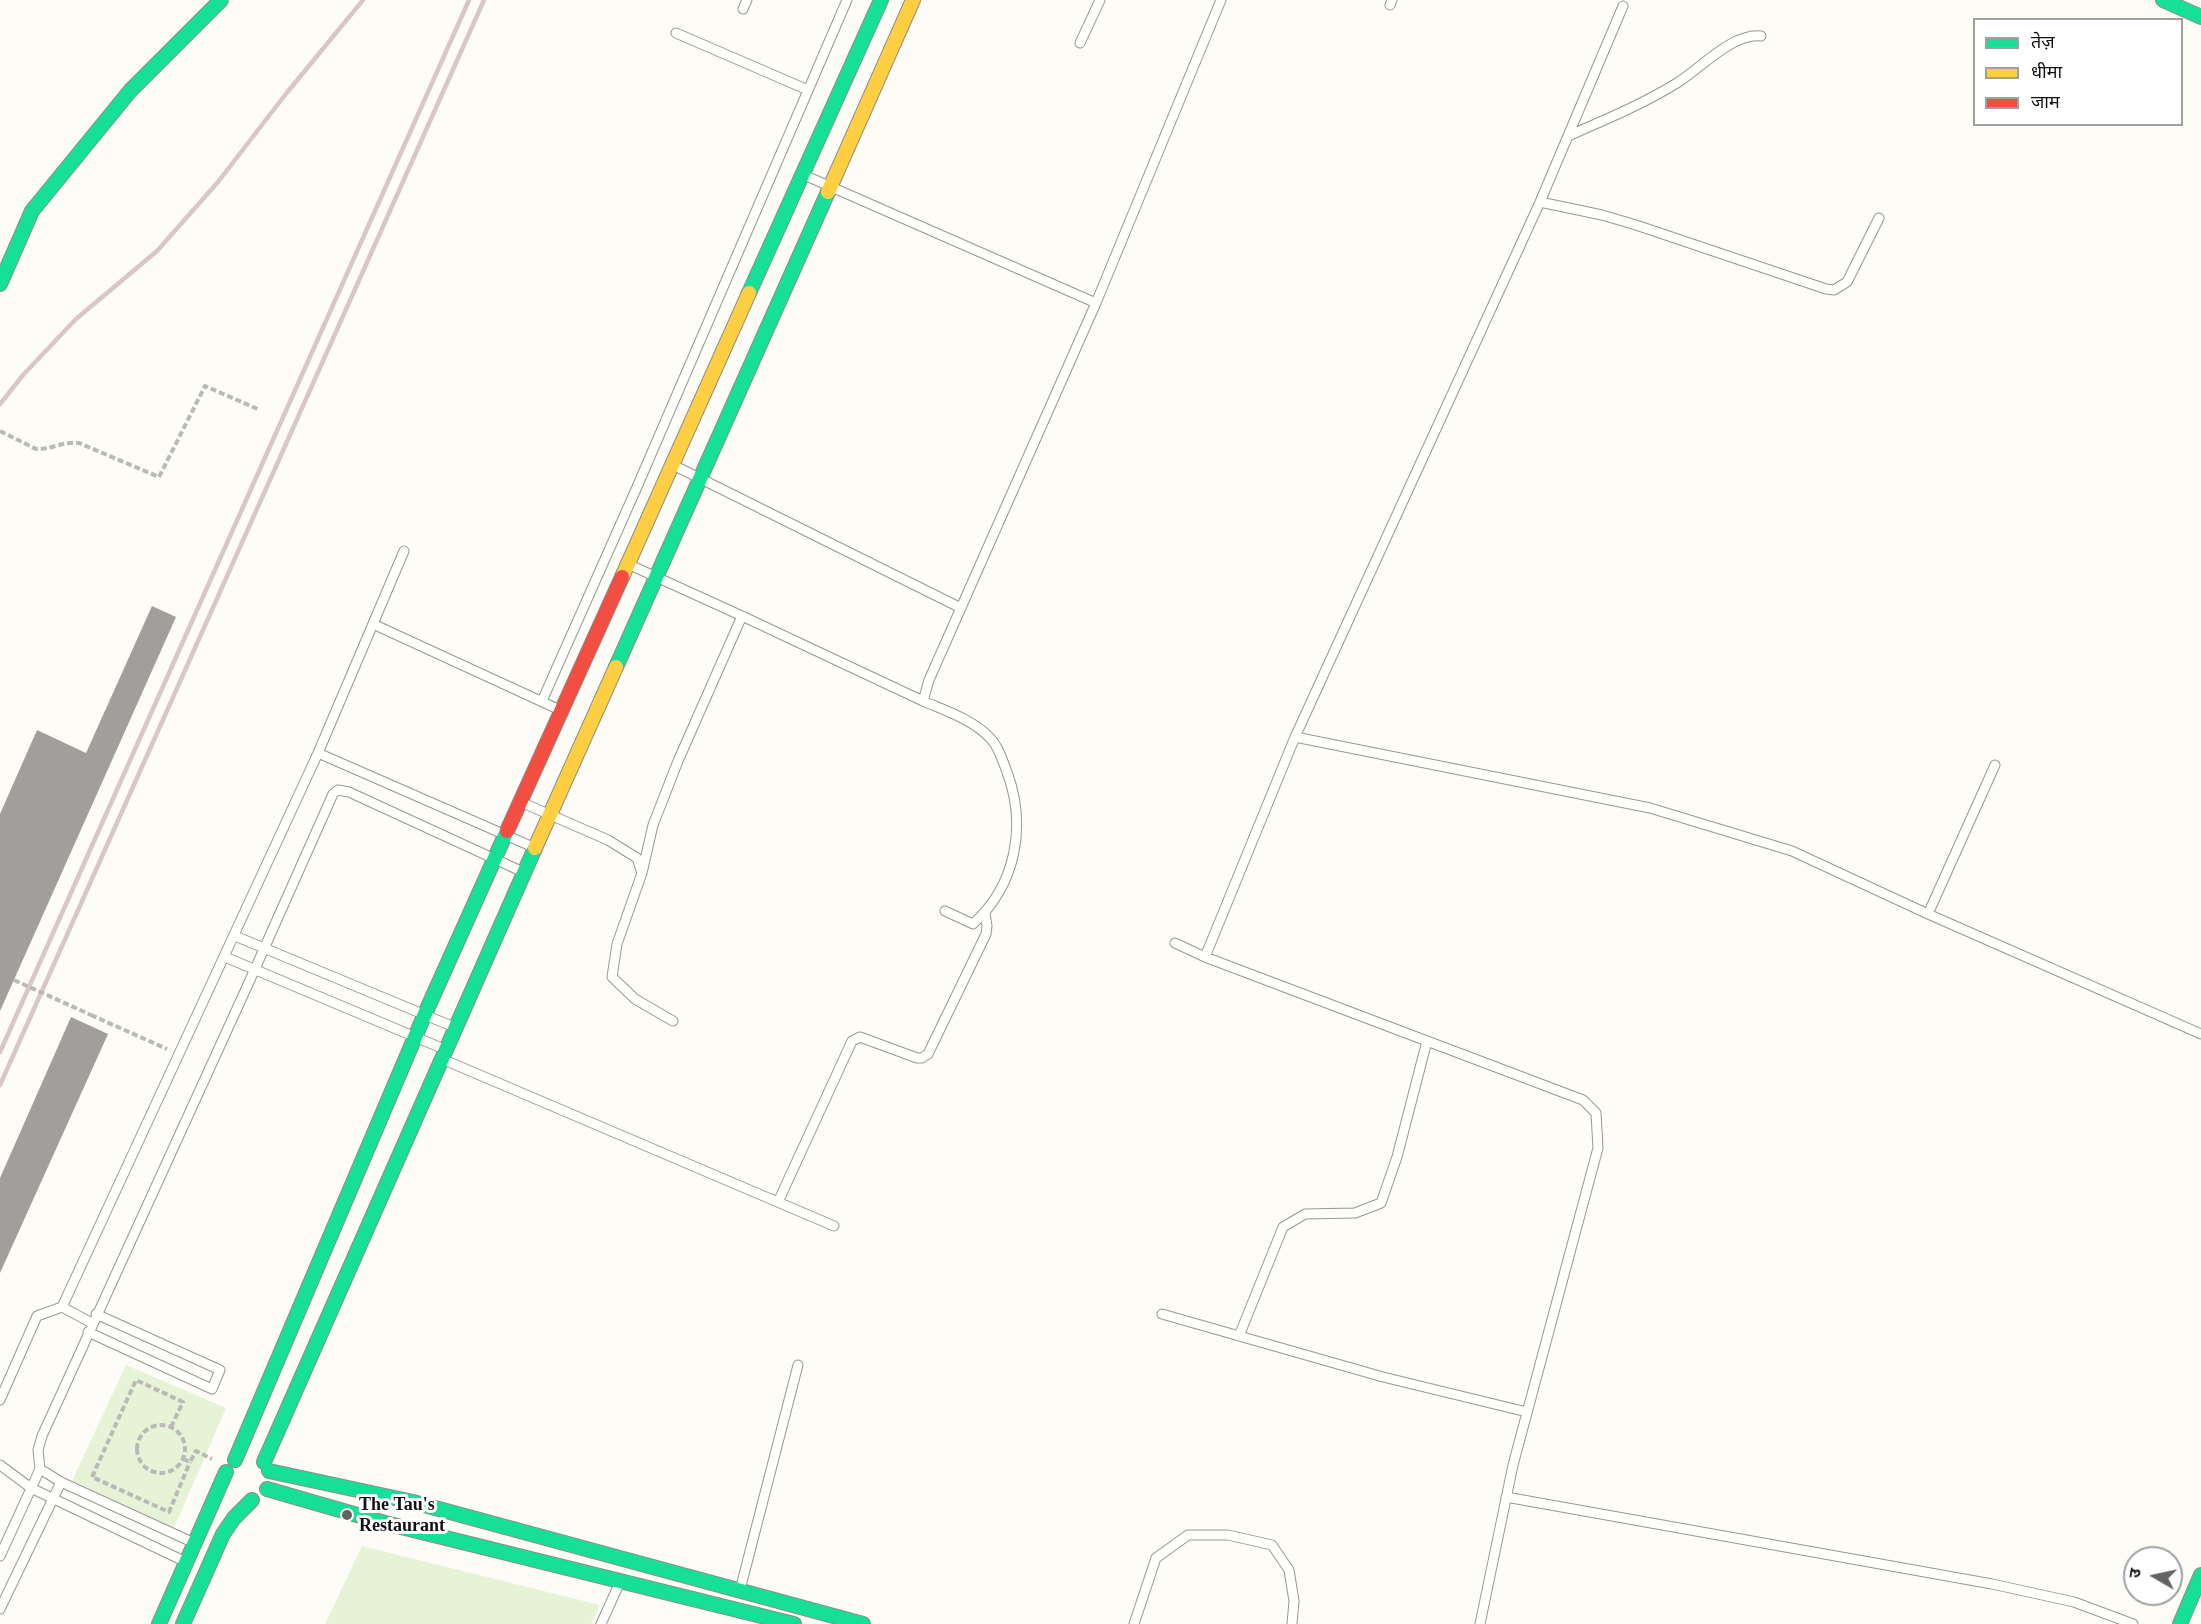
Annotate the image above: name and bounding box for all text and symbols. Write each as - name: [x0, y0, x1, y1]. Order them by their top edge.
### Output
- legend: [1973, 18, 2183, 126]
- text: तेज़: [2031, 32, 2055, 55]
- text: धीमा: [2031, 62, 2062, 85]
- text: जाम: [2031, 92, 2060, 115]
- place label: The Tau's Restaurant: [359, 1494, 458, 1537]
- marker: The Tau's Restaurant: [340, 1508, 354, 1522]
- north arrow: [2123, 1546, 2183, 1606]
- text: उ: [2126, 1567, 2148, 1580]

